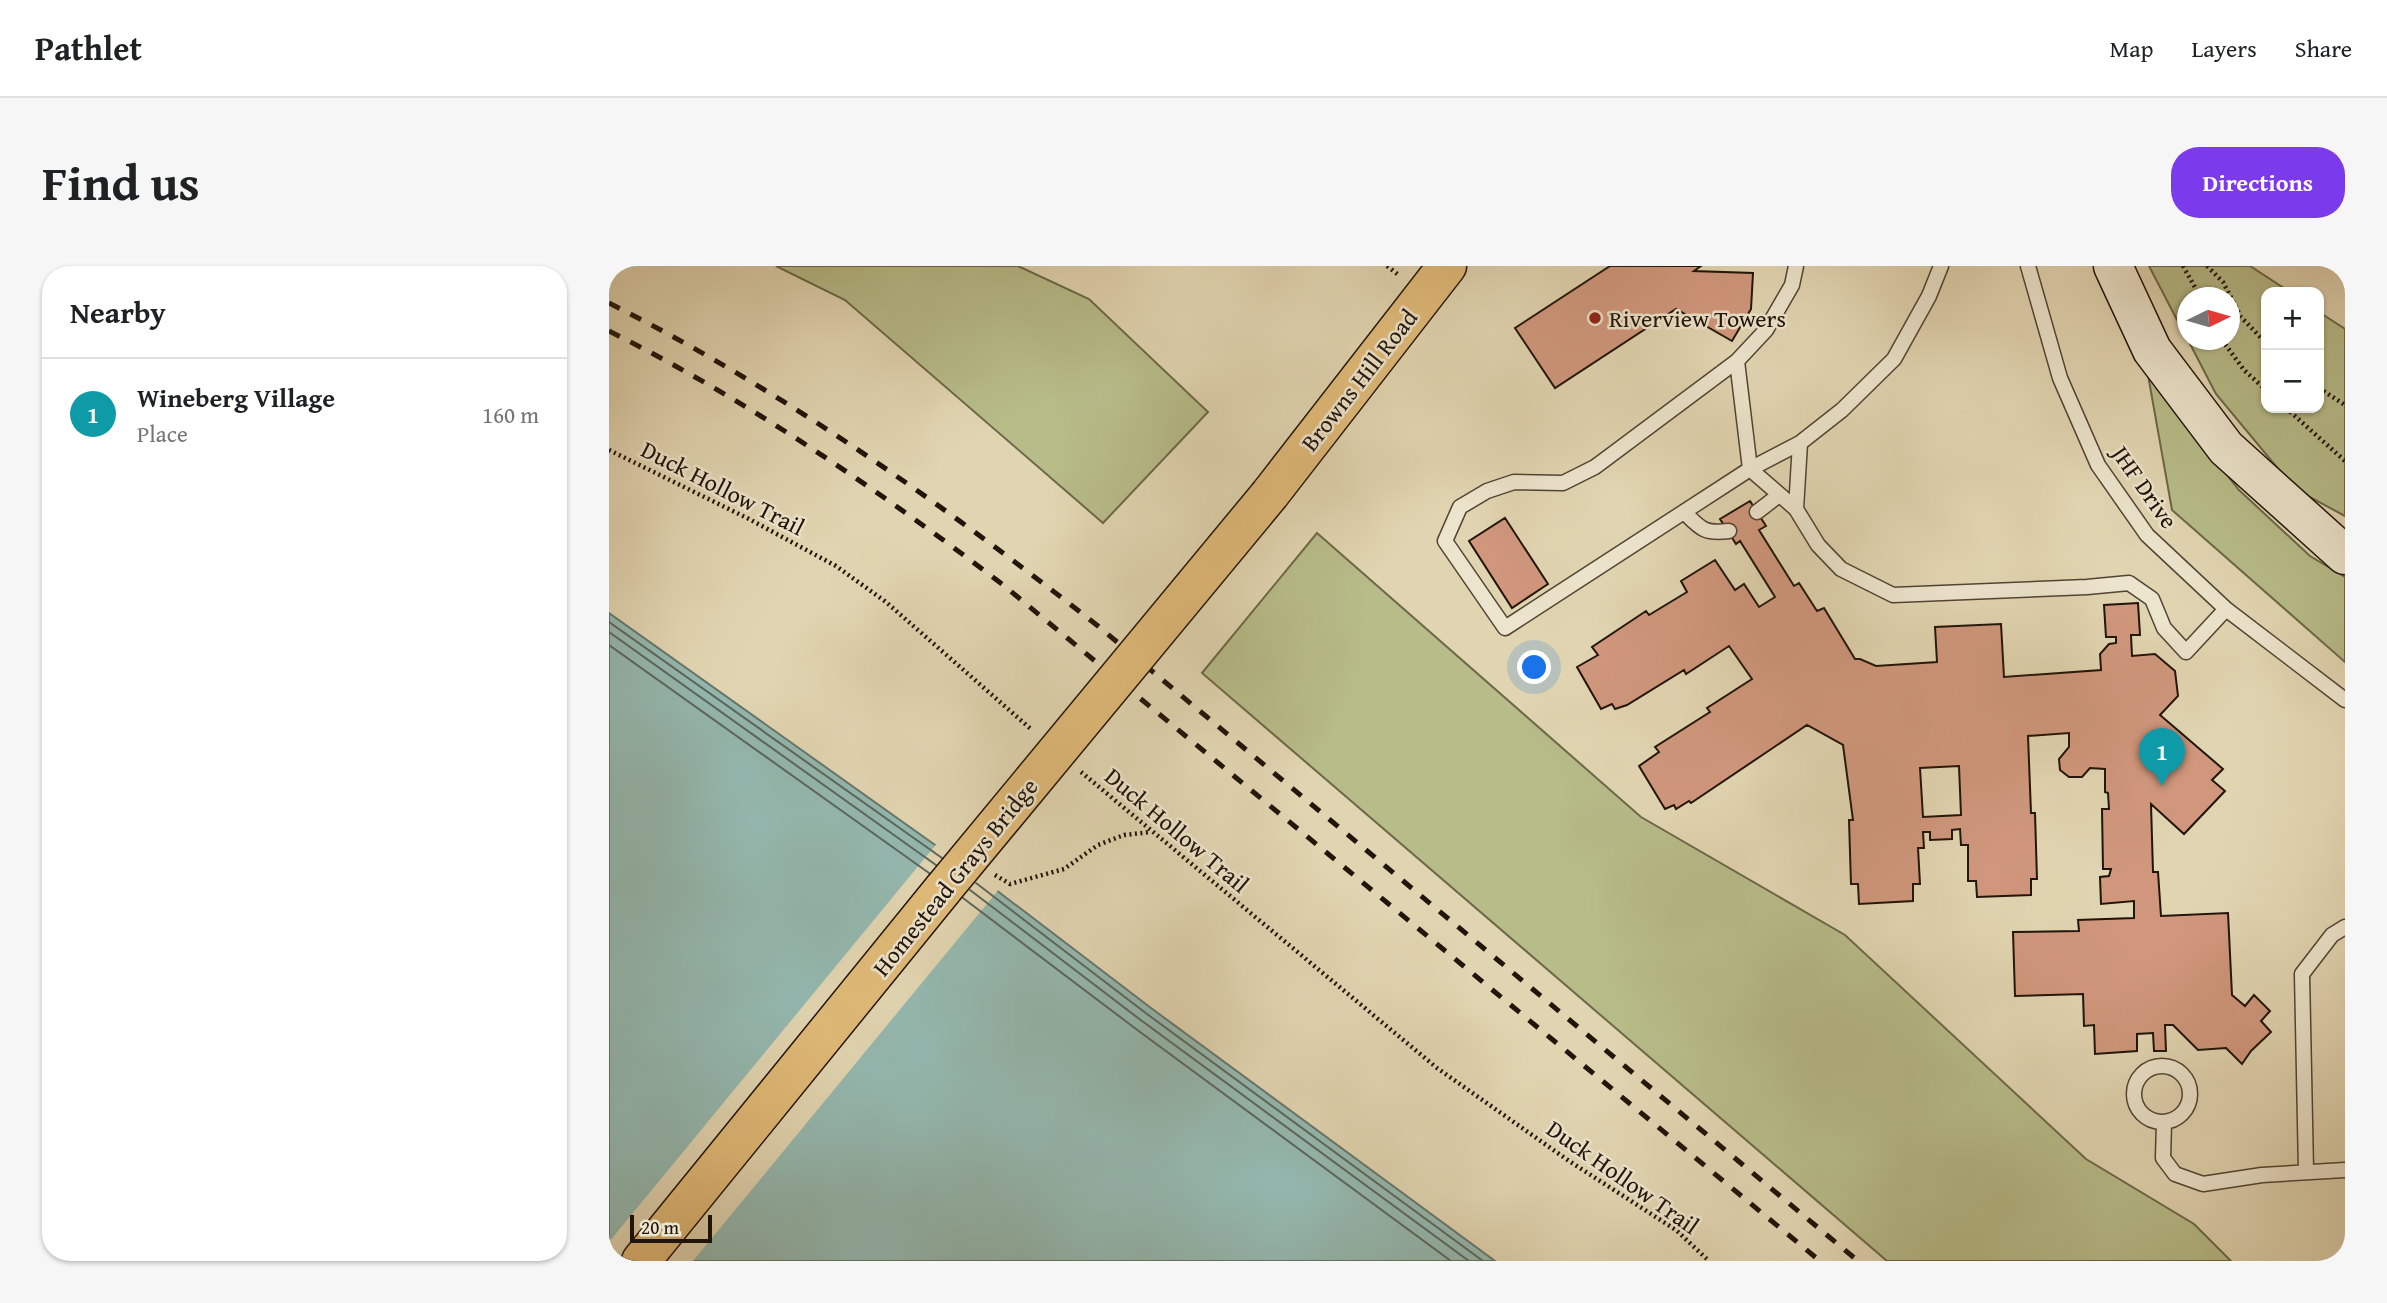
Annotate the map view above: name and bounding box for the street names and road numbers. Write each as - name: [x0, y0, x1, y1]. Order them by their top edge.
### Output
- street label: Browns Hill Road: [1292, 301, 1426, 459]
- street label: Duck Hollow Trail: [635, 432, 811, 544]
- street label: JHF Drive: [2102, 436, 2186, 536]
- street label: Duck Hollow Trail: [1097, 759, 1257, 901]
- street label: Homestead Grays Bridge: [864, 770, 1046, 984]
- street label: Duck Hollow Trail: [1540, 1111, 1707, 1243]

